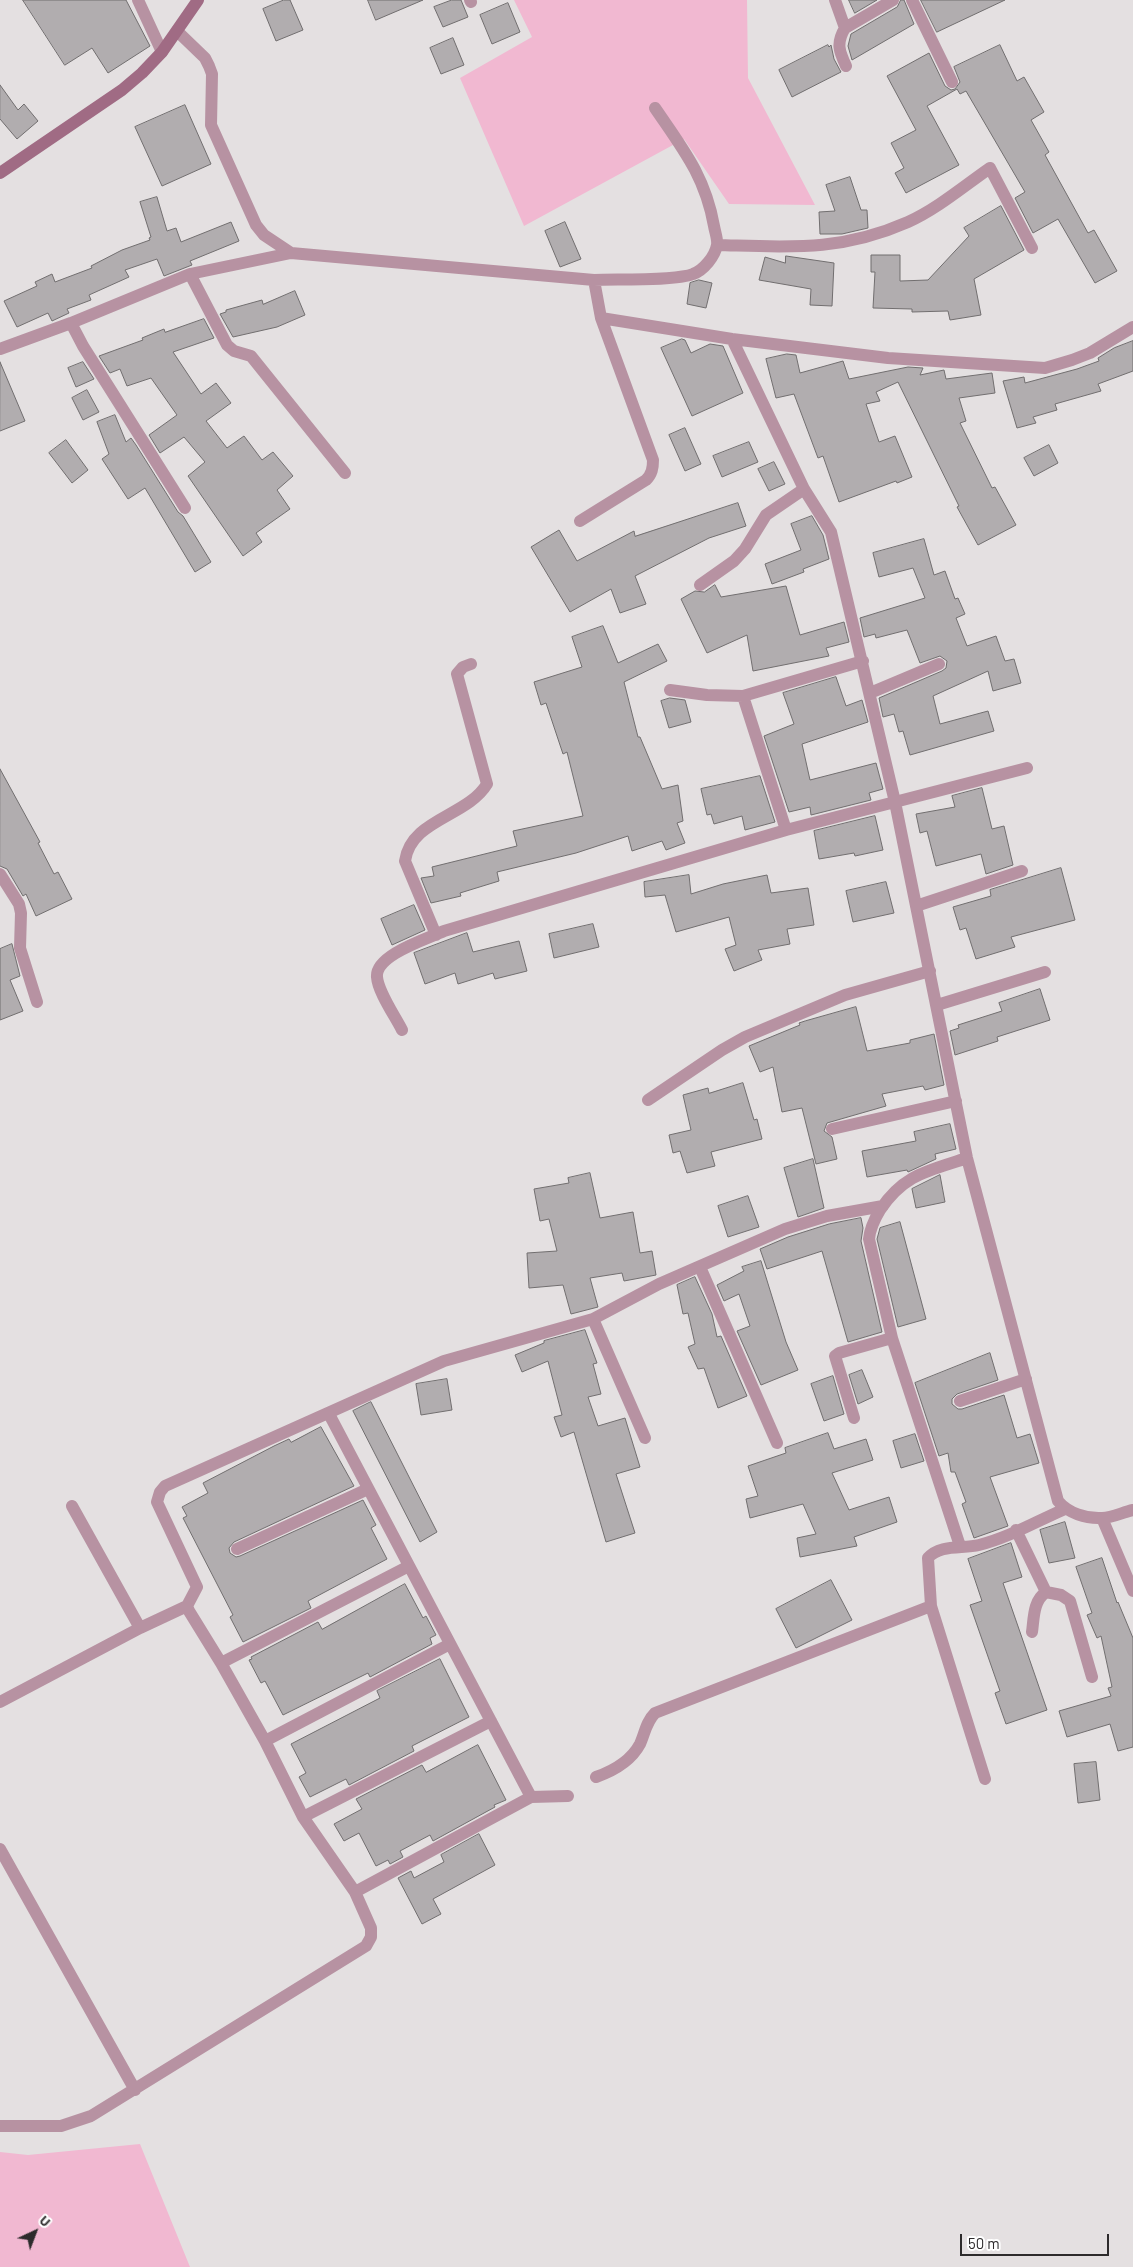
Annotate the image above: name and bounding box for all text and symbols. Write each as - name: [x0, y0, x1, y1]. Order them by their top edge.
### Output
- north arrow: [10, 2207, 60, 2257]
- text: U: [37, 2211, 55, 2230]
- scale bar: [963, 2224, 1112, 2256]
- text: 50 m: [968, 2234, 1000, 2252]

